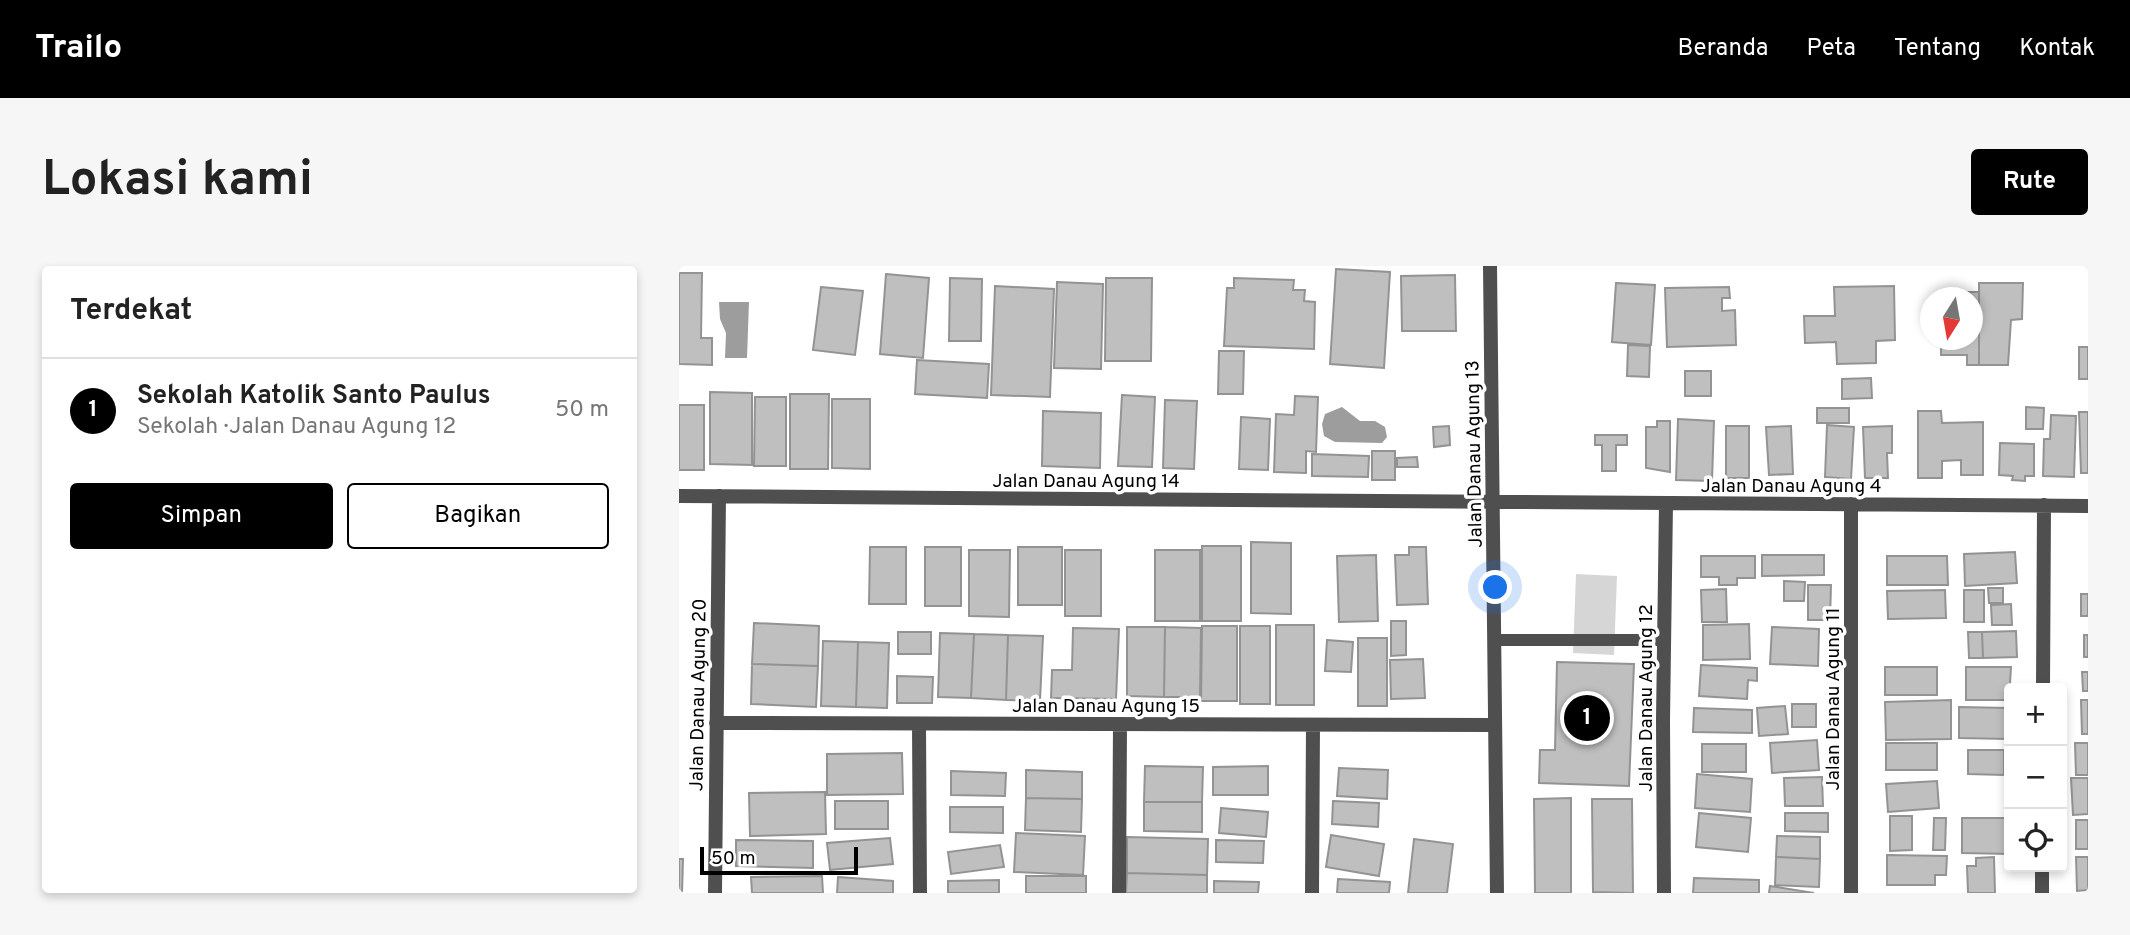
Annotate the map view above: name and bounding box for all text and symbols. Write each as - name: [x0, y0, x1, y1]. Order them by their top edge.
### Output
- text: Trailo: [35, 28, 122, 70]
- text: Beranda: [1678, 34, 1769, 64]
- text: Peta: [1807, 34, 1856, 64]
- text: Tentang: [1894, 34, 1981, 64]
- text: Kontak: [2019, 34, 2095, 64]
- button: Rute: [1971, 149, 2088, 215]
- text: Lokasi kami: [42, 151, 313, 213]
- north arrow: [1920, 287, 1983, 350]
- text: Terdekat: [70, 293, 192, 330]
- street label: Jalan Danau Agung 13: [1461, 360, 1489, 548]
- text: Sekolah Katolik Santo Paulus: [137, 380, 491, 413]
- text: 1: [88, 396, 98, 425]
- text: 50 m: [555, 396, 609, 425]
- text: Sekolah · Jalan Danau Agung 12: [137, 413, 456, 442]
- street label: Jalan Danau Agung 14: [992, 470, 1180, 494]
- street label: Jalan Danau Agung 4: [1701, 475, 1881, 499]
- button: Simpan: [70, 483, 333, 549]
- button: Bagikan: [347, 483, 609, 549]
- your location: [1478, 570, 1512, 604]
- street label: Jalan Danau Agung 20: [685, 598, 713, 792]
- street label: Jalan Danau Agung 12: [1635, 604, 1659, 792]
- street label: Jalan Danau Agung 11: [1822, 607, 1846, 791]
- map controls: [2004, 683, 2067, 872]
- button: +: [2004, 683, 2067, 746]
- pin: 1: [1564, 692, 1610, 744]
- street label: Jalan Danau Agung 15: [1012, 695, 1200, 719]
- button: −: [2004, 746, 2067, 809]
- button: locate: [2004, 809, 2067, 872]
- scale bar: [700, 844, 857, 876]
- text: 50 m: [711, 847, 756, 871]

